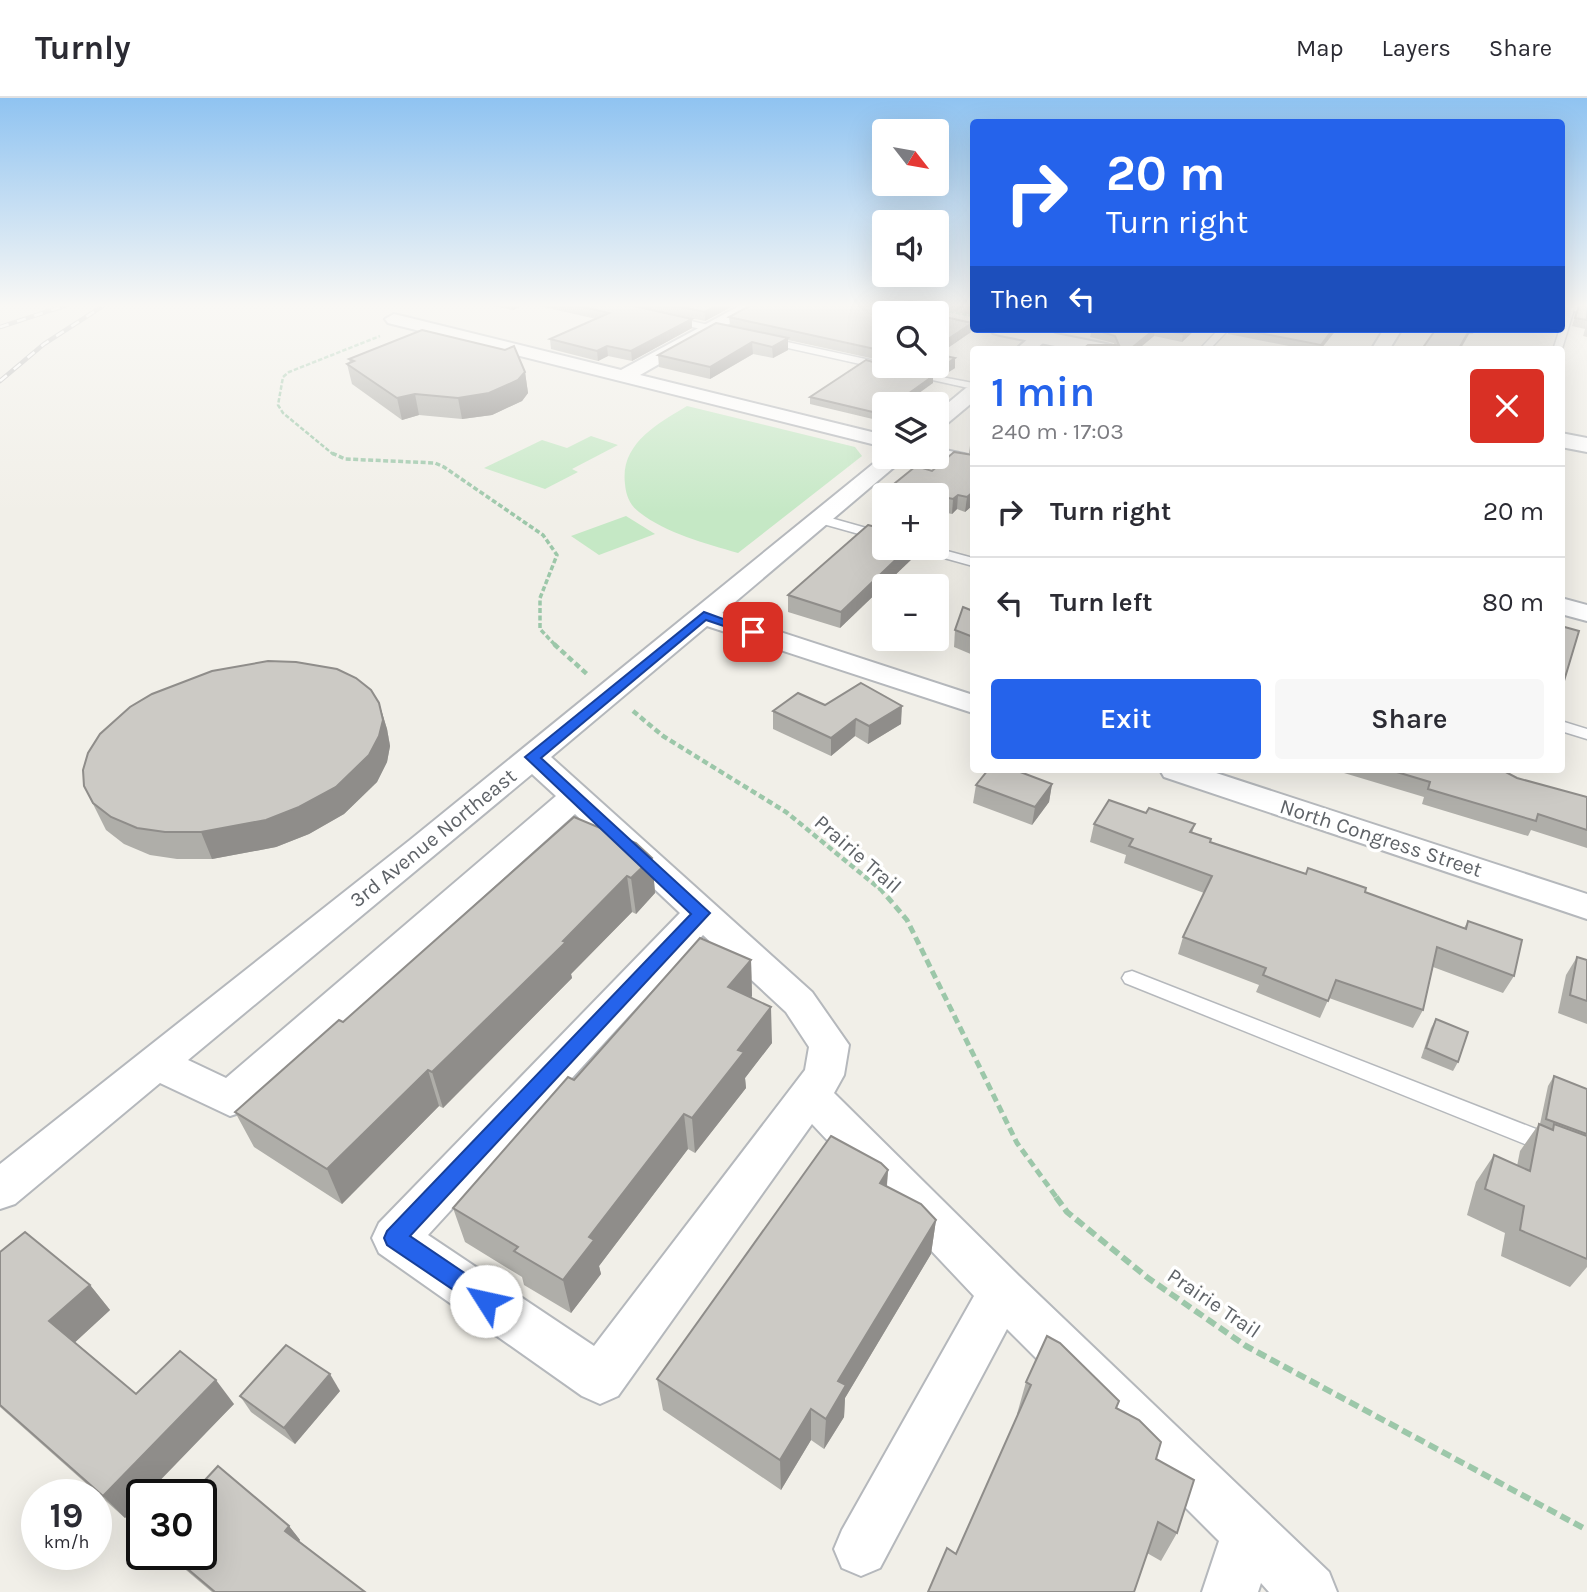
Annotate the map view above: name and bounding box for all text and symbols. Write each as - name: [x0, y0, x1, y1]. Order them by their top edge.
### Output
- text: Turnly: [35, 29, 131, 67]
- text: Map: [1296, 34, 1344, 62]
- text: Layers: [1382, 34, 1451, 62]
- text: Share: [1489, 34, 1552, 62]
- north arrow: [872, 119, 948, 196]
- map controls: [872, 119, 949, 651]
- text: 20 m: [1106, 145, 1226, 202]
- icon: right: [991, 147, 1082, 238]
- text: Turn right: [1106, 204, 1248, 241]
- button: sound: [872, 210, 949, 287]
- icon: left: [1063, 280, 1101, 318]
- text: Then: [991, 284, 1049, 315]
- button: search: [872, 301, 949, 378]
- text: 1 min: [991, 367, 1095, 417]
- button: close: [1470, 369, 1544, 443]
- button: layers: [872, 392, 949, 469]
- text: 240 m · 17:03: [991, 418, 1124, 445]
- button: +: [872, 483, 949, 560]
- icon: right: [991, 493, 1029, 531]
- text: Turn right: [1050, 496, 1171, 527]
- text: 20 m: [1483, 496, 1544, 527]
- button: −: [872, 574, 949, 651]
- icon: left: [991, 584, 1029, 622]
- text: Turn left: [1050, 587, 1152, 618]
- text: 80 m: [1482, 587, 1544, 618]
- pin: [723, 602, 783, 662]
- icon: arrive: [734, 613, 772, 651]
- button: Exit: [991, 679, 1261, 759]
- button: Share: [1275, 679, 1544, 759]
- street label: 3rd Avenue Northeast: [345, 764, 521, 912]
- street label: North Congress Street: [1277, 794, 1485, 882]
- street label: Prairie Trail: [810, 810, 906, 898]
- street label: Prairie Trail: [1163, 1263, 1265, 1343]
- position arrow: [449, 1264, 523, 1338]
- speed limit sign: 30: [126, 1479, 217, 1570]
- text: 19: [50, 1495, 83, 1536]
- text: km/h: [44, 1531, 89, 1553]

